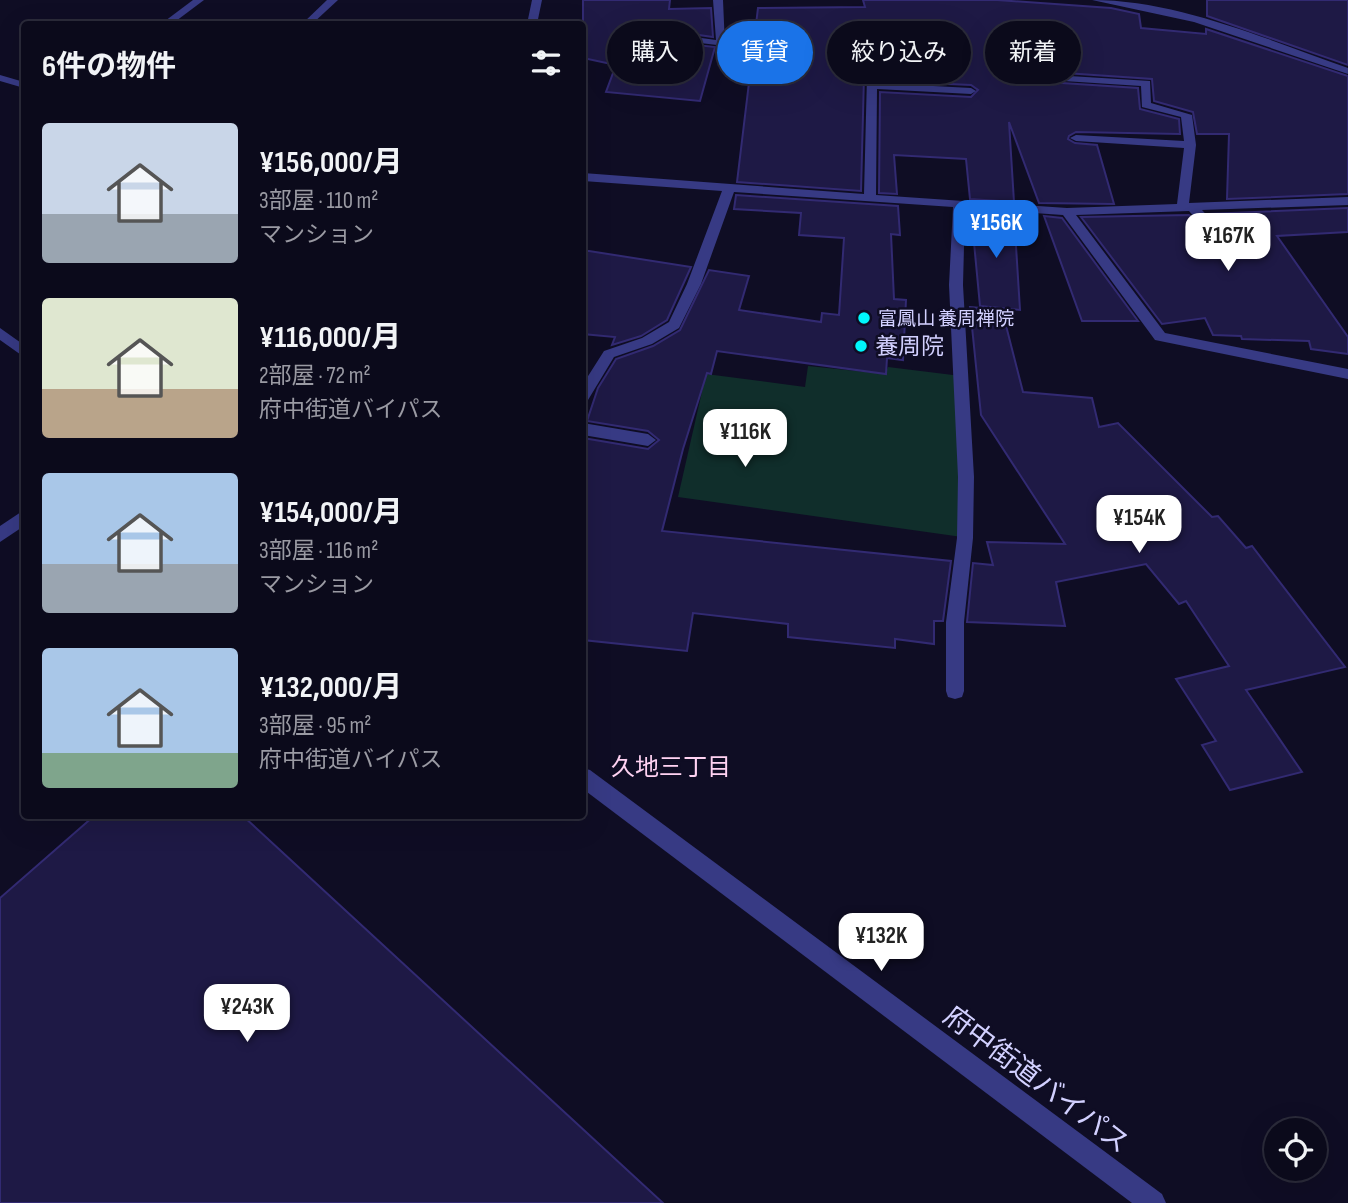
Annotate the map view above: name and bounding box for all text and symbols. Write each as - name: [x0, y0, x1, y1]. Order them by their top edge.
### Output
- chip: 購入: [607, 21, 703, 84]
- chip: 賃貸: [717, 21, 813, 84]
- chip: 絞り込み: [827, 21, 971, 84]
- chip: 新着: [985, 21, 1081, 84]
- icon: filters: [527, 44, 565, 82]
- text: 6件の物件: [42, 49, 176, 85]
- text: ¥156,000/月: [259, 145, 403, 181]
- icon: home: [98, 151, 182, 235]
- text: 3部屋 · 110 m²: [259, 187, 378, 215]
- pin: ¥156K: [947, 201, 1045, 260]
- text: ¥156K: [969, 209, 1023, 237]
- pin: ¥167K: [1179, 214, 1277, 273]
- text: マンション: [259, 221, 374, 249]
- text: ¥167K: [1201, 222, 1255, 250]
- place label: 富鳳山 養周禅院: [878, 308, 1014, 331]
- marker: 富鳳山 養周禅院: [856, 310, 872, 326]
- text: ¥116,000/月: [259, 320, 401, 356]
- icon: home: [98, 326, 182, 410]
- place label: 養周院: [875, 333, 944, 361]
- marker: 養周院: [853, 338, 869, 354]
- text: 2部屋 · 72 m²: [259, 362, 371, 390]
- text: 府中街道バイパス: [259, 396, 443, 424]
- pin: ¥116K: [696, 410, 794, 469]
- text: ¥116K: [719, 418, 771, 446]
- text: ¥154,000/月: [259, 495, 403, 531]
- pin: ¥154K: [1090, 496, 1188, 555]
- icon: home: [98, 501, 182, 585]
- text: ¥154K: [1112, 504, 1166, 532]
- text: 3部屋 · 116 m²: [259, 537, 378, 565]
- text: マンション: [259, 571, 374, 599]
- text: ¥132,000/月: [259, 670, 402, 706]
- icon: home: [98, 676, 182, 760]
- text: 3部屋 · 95 m²: [259, 712, 372, 740]
- text: 府中街道バイパス: [259, 746, 443, 774]
- district label: 久地三丁目: [611, 753, 731, 782]
- pin: ¥132K: [832, 914, 930, 973]
- text: ¥132K: [855, 922, 907, 950]
- pin: ¥243K: [198, 984, 296, 1044]
- text: ¥243K: [220, 993, 274, 1021]
- street label: 府中街道バイパス: [937, 1000, 1135, 1161]
- map controls: [1264, 1118, 1327, 1181]
- button: locate: [1264, 1118, 1327, 1181]

